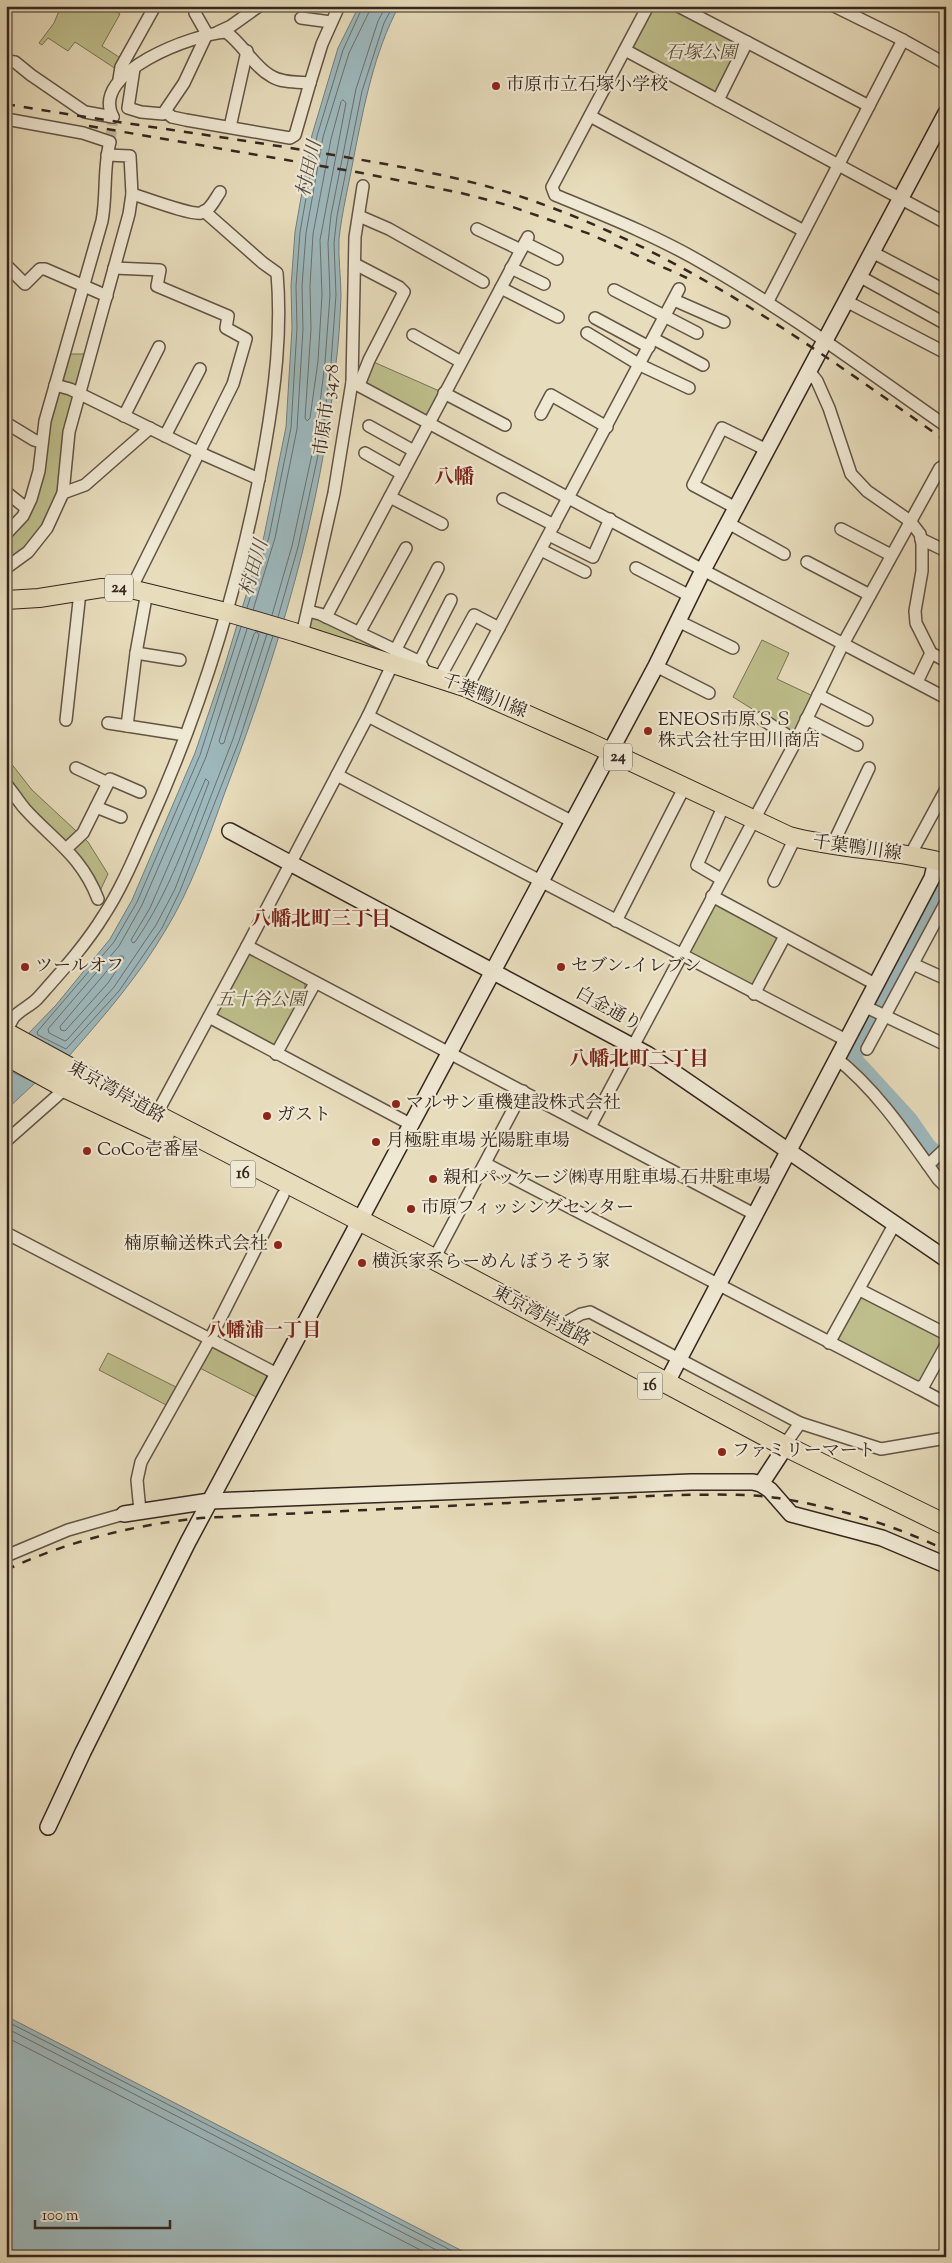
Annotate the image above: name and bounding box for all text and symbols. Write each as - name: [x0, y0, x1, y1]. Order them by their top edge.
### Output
- park label: 石塚公園: [665, 41, 740, 67]
- place label: 市原市立石塚小学校: [506, 73, 668, 99]
- marker: 市原市立石塚小学校: [490, 80, 502, 92]
- water label: 村田川: [291, 136, 330, 200]
- street label: 市原市 3478: [309, 363, 347, 457]
- district label: 八幡: [434, 464, 474, 493]
- water label: 村田川: [234, 535, 276, 599]
- road number: 24: [105, 574, 133, 602]
- street label: 千葉鴨川線: [437, 668, 531, 726]
- place label: ENEOS市原ＳＳ 株式会社宇田川商店: [658, 708, 820, 755]
- marker: ENEOS市原ＳＳ 株式会社宇田川商店: [642, 725, 654, 737]
- road number: 24: [604, 744, 632, 770]
- street label: 千葉鴨川線: [811, 830, 903, 868]
- district label: 八幡北町三丁目: [251, 906, 391, 935]
- place label: ツールオフ: [35, 954, 124, 980]
- place label: セブン-イレブン: [571, 954, 702, 980]
- marker: ツールオフ: [19, 961, 31, 973]
- marker: セブン-イレブン: [555, 961, 567, 973]
- street label: 白金通り: [570, 981, 646, 1039]
- park label: 五十谷公園: [216, 988, 309, 1014]
- district label: 八幡北町二丁目: [569, 1046, 709, 1075]
- street label: 東京湾岸道路: [62, 1055, 170, 1131]
- place label: マルサン重機建設株式会社: [406, 1091, 621, 1117]
- marker: マルサン重機建設株式会社: [390, 1098, 402, 1110]
- place label: ガスト: [277, 1103, 331, 1129]
- marker: ガスト: [261, 1110, 273, 1122]
- place label: 月極駐車場 光陽駐車場: [386, 1129, 570, 1155]
- marker: 月極駐車場 光陽駐車場: [370, 1136, 382, 1148]
- place label: CoCo壱番屋: [97, 1138, 199, 1164]
- marker: CoCo壱番屋: [81, 1145, 93, 1157]
- road number: 16: [230, 1160, 256, 1188]
- place label: 親和パッケージ㈱専用駐車場 石井駐車場: [443, 1166, 770, 1192]
- marker: 親和パッケージ㈱専用駐車場 石井駐車場: [427, 1173, 439, 1185]
- place label: 市原フィッシングセンター: [421, 1196, 634, 1222]
- marker: 市原フィッシングセンター: [405, 1203, 417, 1215]
- place label: 楠原輸送株式会社: [124, 1232, 268, 1258]
- marker: 楠原輸送株式会社: [272, 1239, 284, 1251]
- place label: 横浜家系らーめん ぼうそう家: [372, 1250, 610, 1276]
- marker: 横浜家系らーめん ぼうそう家: [356, 1257, 368, 1269]
- street label: 東京湾岸道路: [487, 1280, 595, 1354]
- district label: 八幡浦一丁目: [207, 1318, 321, 1345]
- road number: 16: [638, 1372, 662, 1400]
- place label: ファミリーマート: [732, 1439, 876, 1465]
- marker: ファミリーマート: [716, 1446, 728, 1458]
- scale bar: [35, 2198, 170, 2230]
- text: 100 m: [42, 2206, 79, 2227]

